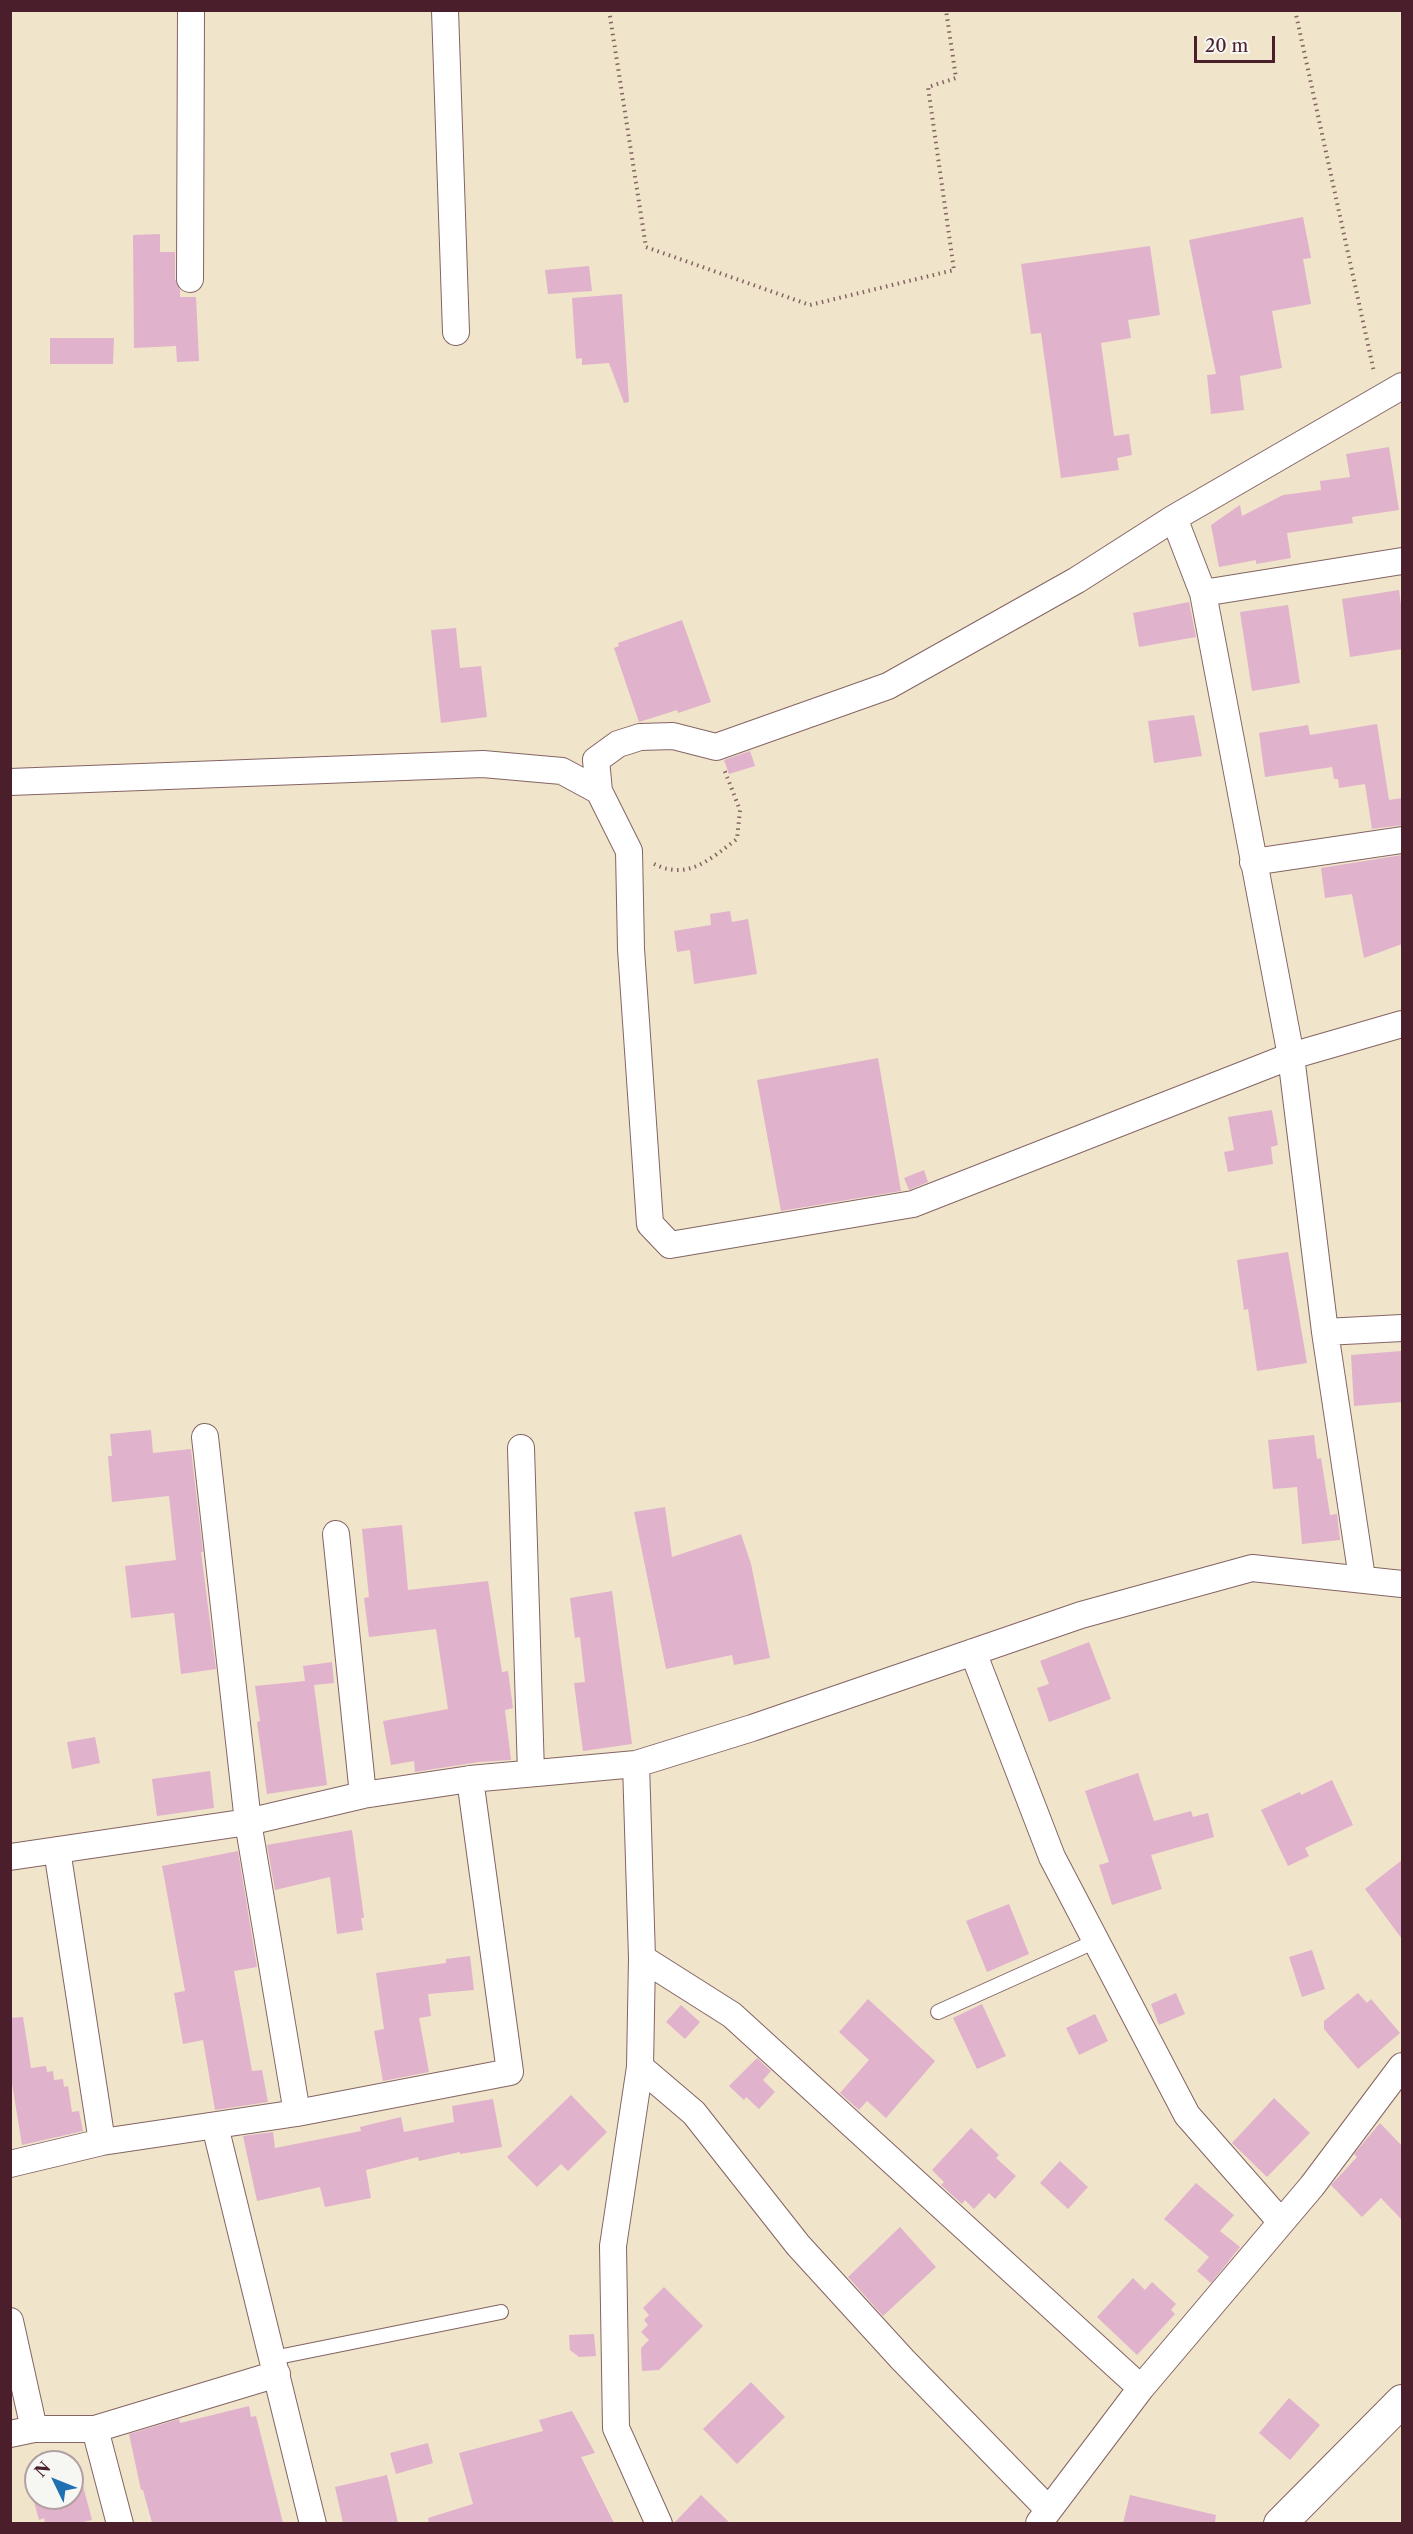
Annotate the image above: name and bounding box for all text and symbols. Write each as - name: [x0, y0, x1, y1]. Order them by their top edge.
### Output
- scale bar: [1197, 24, 1278, 62]
- text: 20 m: [1205, 35, 1248, 57]
- north arrow: [24, 2450, 84, 2510]
- text: N: [30, 2457, 54, 2481]

